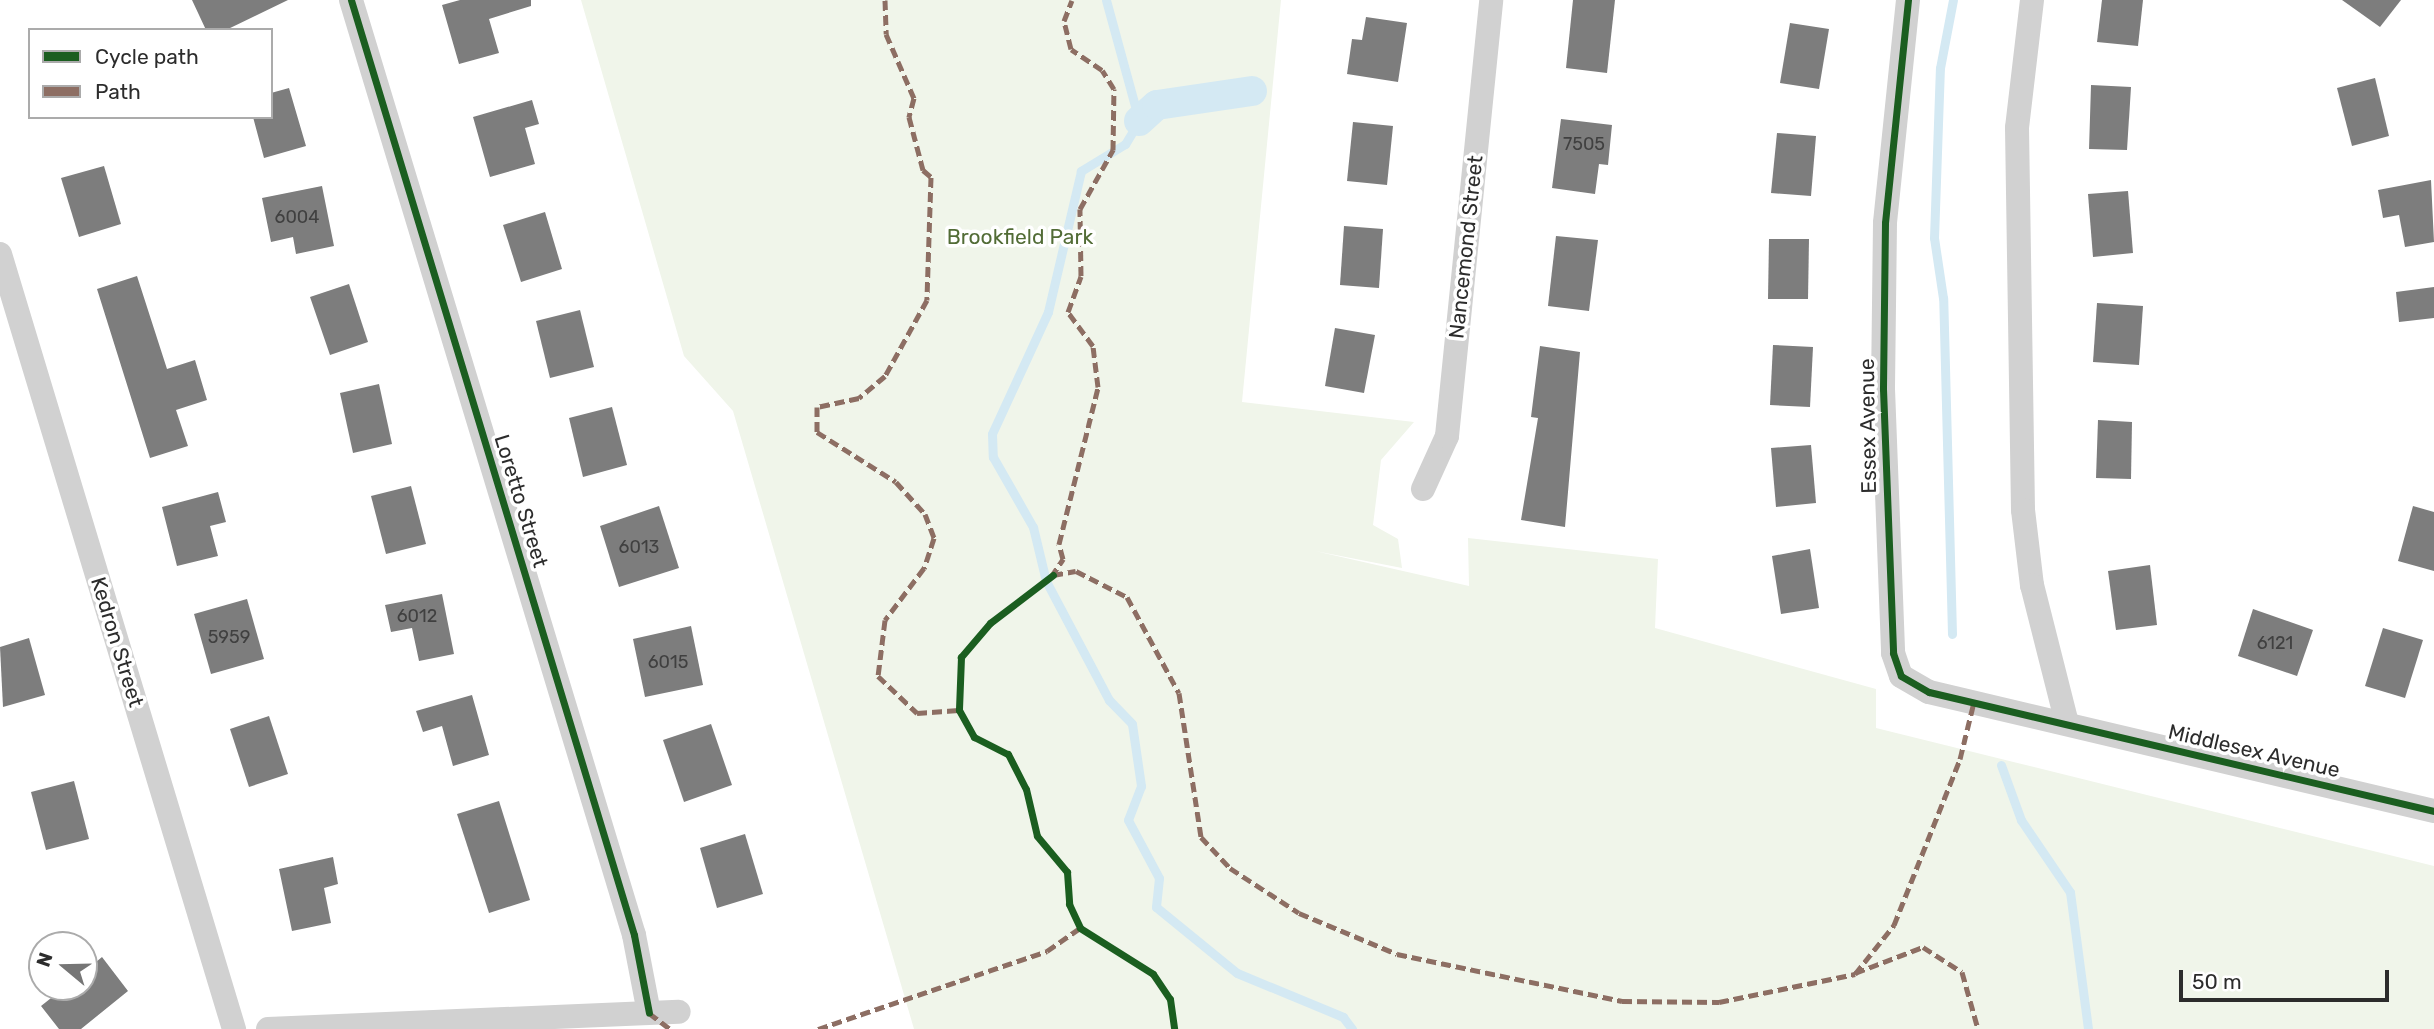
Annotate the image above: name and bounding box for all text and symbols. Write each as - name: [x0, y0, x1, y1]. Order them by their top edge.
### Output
- legend: [28, 28, 273, 119]
- text: Cycle path: [95, 44, 199, 69]
- text: Path: [95, 79, 141, 104]
- house number: 7505: [1563, 133, 1605, 155]
- street label: Nancemond Street: [1444, 154, 1488, 340]
- house number: 6004: [275, 206, 319, 228]
- park label: Brookfield Park: [947, 224, 1093, 250]
- street label: Essex Avenue: [1854, 358, 1882, 494]
- street label: Loretto Street: [489, 432, 553, 570]
- house number: 6013: [619, 536, 659, 558]
- street label: Kedron Street: [85, 574, 149, 710]
- house number: 6012: [397, 605, 437, 627]
- house number: 5959: [208, 626, 250, 648]
- house number: 6121: [2257, 632, 2293, 654]
- house number: 6015: [648, 651, 688, 673]
- street label: Middlesex Avenue: [2165, 719, 2343, 783]
- north arrow: [28, 931, 98, 1001]
- text: N: [31, 949, 58, 970]
- scale bar: [2182, 956, 2392, 1000]
- text: 50 m: [2192, 969, 2242, 994]

